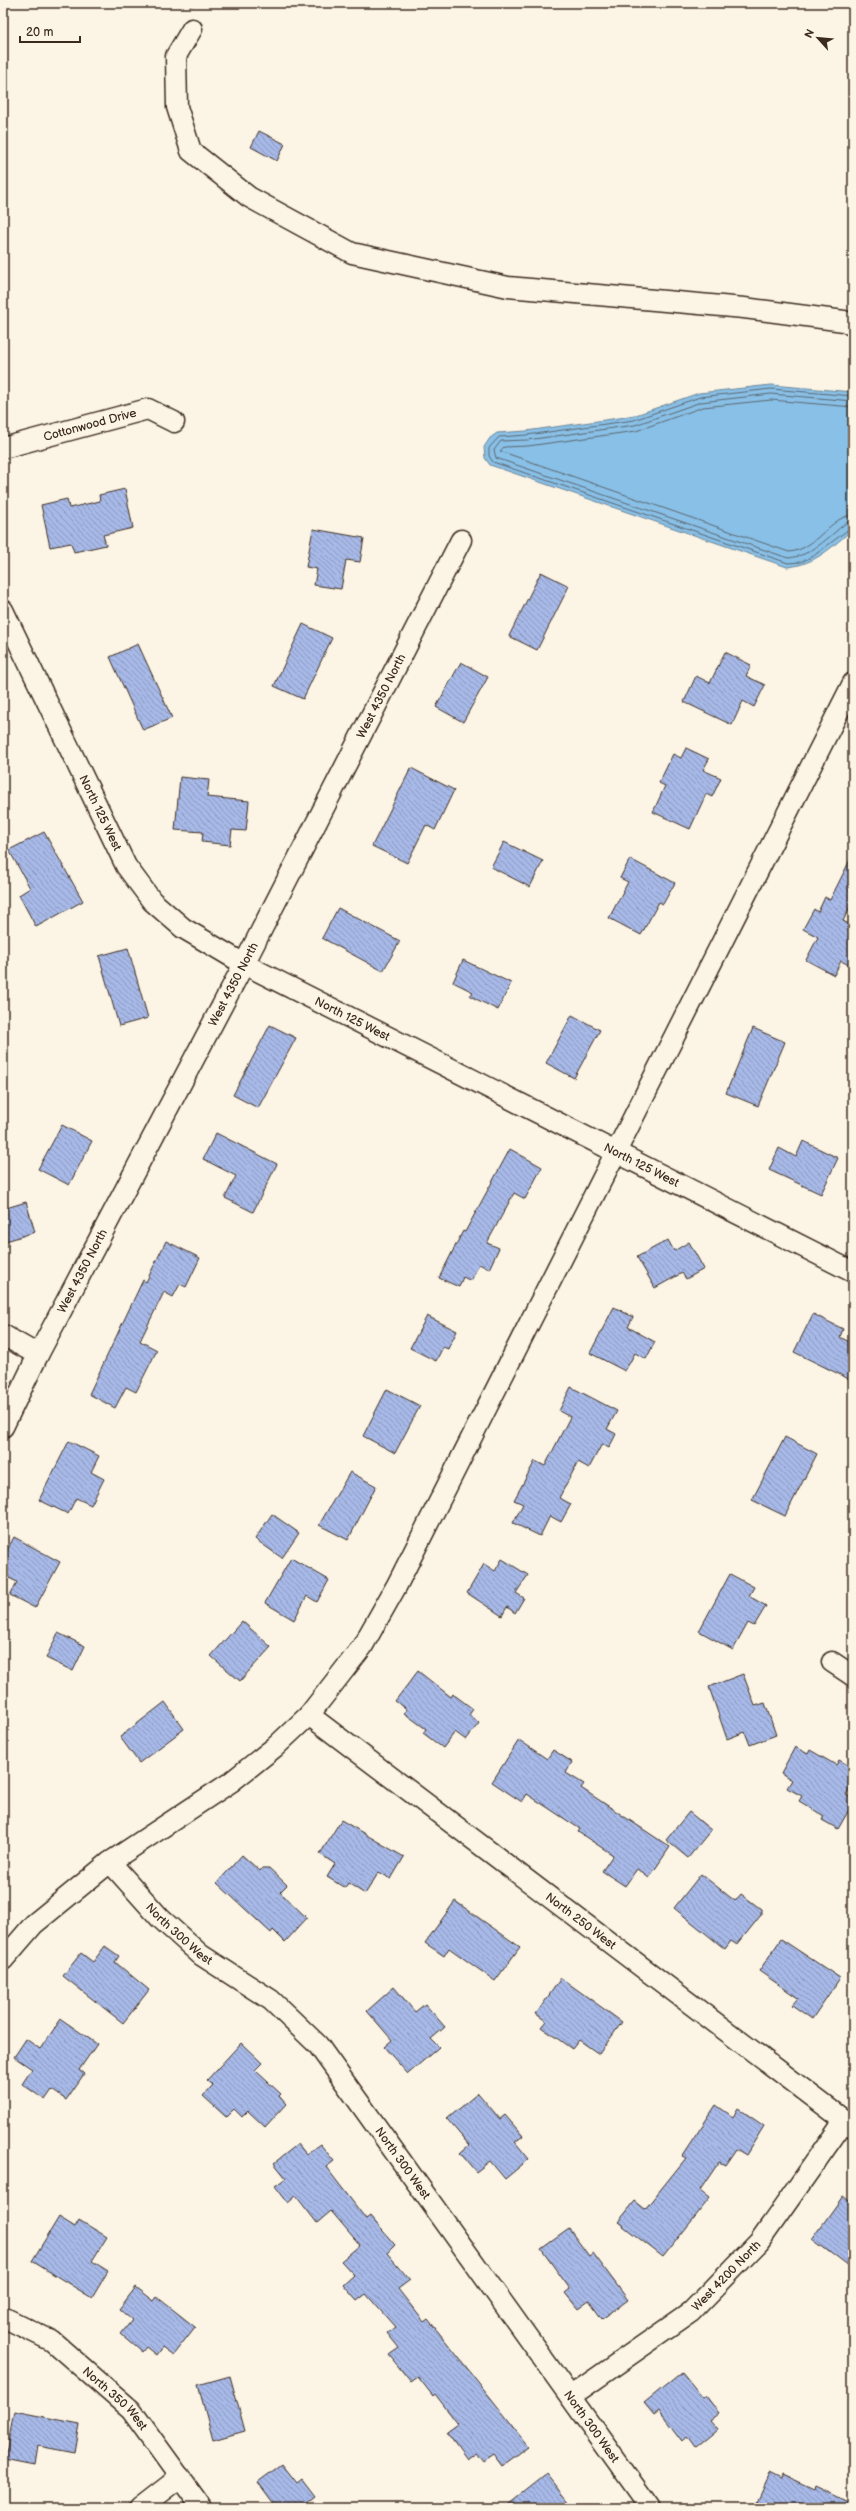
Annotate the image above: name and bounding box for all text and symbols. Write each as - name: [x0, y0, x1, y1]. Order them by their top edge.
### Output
- scale bar: [20, 18, 80, 44]
- north arrow: [798, 18, 838, 58]
- text: 20 m: [26, 25, 53, 40]
- text: N: [802, 27, 817, 40]
- street label: Cottonwood Drive: [42, 405, 138, 445]
- street label: West 4350 North: [354, 651, 410, 741]
- street label: North 125 West: [75, 773, 125, 854]
- street label: West 4350 North: [205, 940, 262, 1029]
- street label: North 125 West: [312, 994, 393, 1045]
- street label: North 125 West: [601, 1140, 682, 1191]
- street label: West 4350 North: [54, 1226, 111, 1316]
- street label: North 250 West: [542, 1890, 619, 1953]
- street label: North 300 West: [142, 1900, 215, 1969]
- street label: North 300 West: [371, 2124, 433, 2203]
- street label: West 4200 North: [689, 2237, 764, 2315]
- street label: North 350 West: [79, 2364, 150, 2434]
- street label: North 300 West: [560, 2388, 622, 2466]

